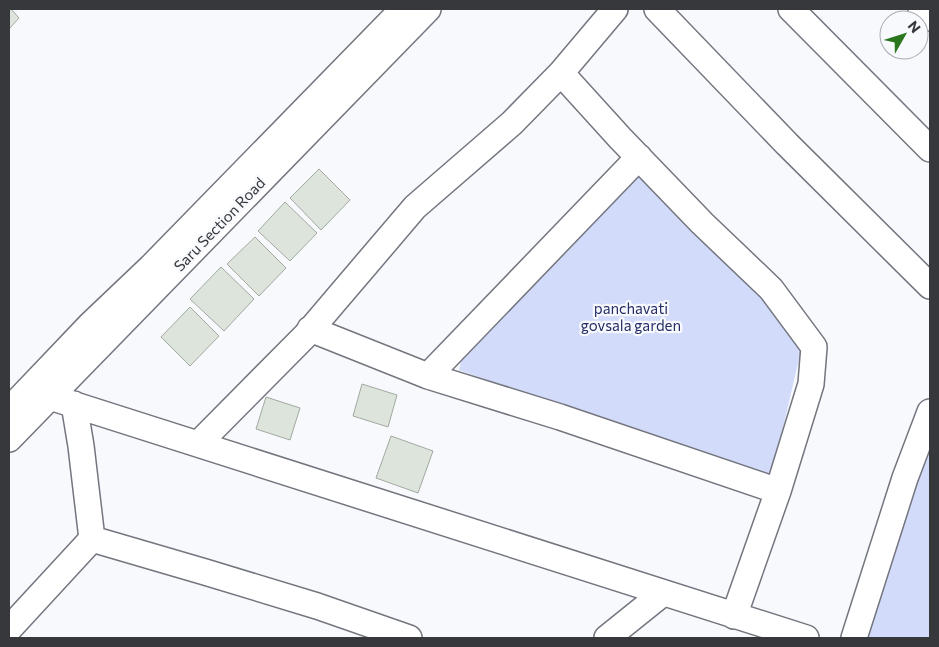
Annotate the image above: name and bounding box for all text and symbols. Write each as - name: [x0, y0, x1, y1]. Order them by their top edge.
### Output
- north arrow: [879, 10, 929, 60]
- text: N: [905, 17, 924, 36]
- street label: Saru Section Road: [170, 173, 268, 275]
- park label: panchavati govsala garden: [581, 299, 681, 334]

